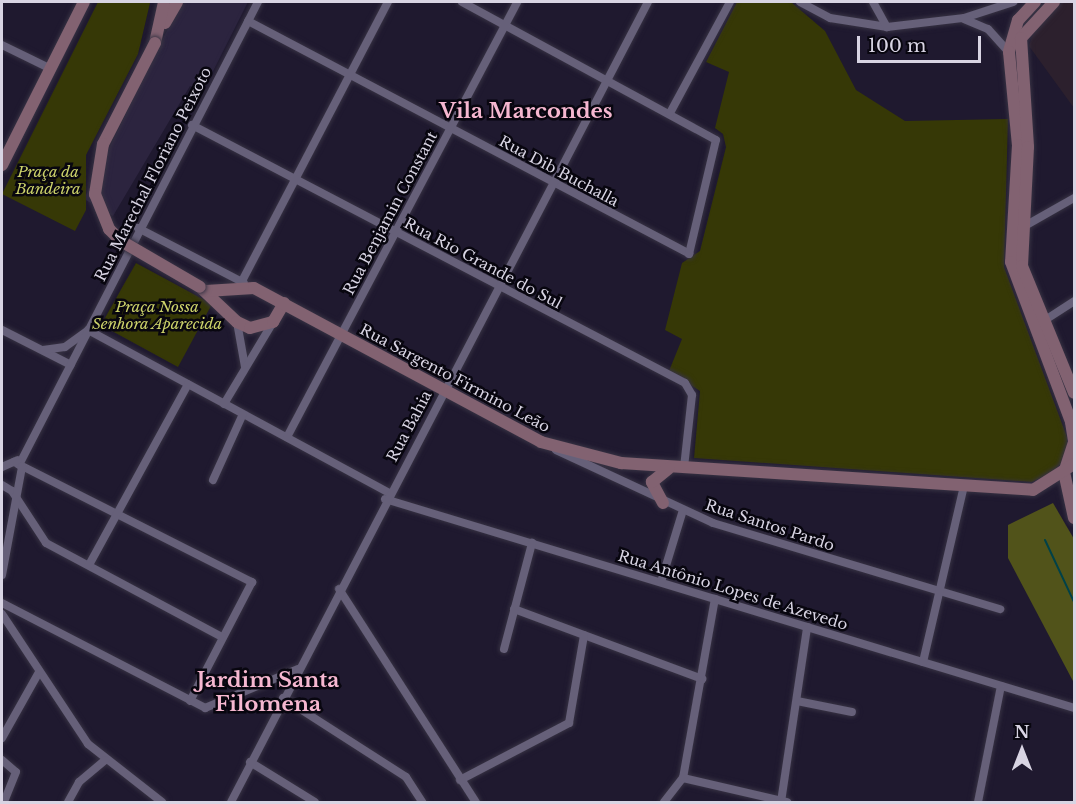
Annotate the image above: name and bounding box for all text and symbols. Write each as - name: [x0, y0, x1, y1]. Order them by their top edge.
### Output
- scale bar: [860, 24, 984, 62]
- text: 100 m: [868, 35, 926, 57]
- street label: Rua Marechal Floriano Peixoto: [91, 64, 215, 284]
- district label: Vila Marcondes: [439, 98, 613, 124]
- street label: Rua Benjamin Constant: [339, 128, 441, 298]
- street label: Rua Dib Buchalla: [496, 132, 622, 210]
- park label: Praça da Bandeira: [15, 162, 81, 197]
- street label: Rua Rio Grande do Sul: [401, 214, 565, 312]
- park label: Praça Nossa Senhora Aparecida: [91, 297, 223, 332]
- street label: Rua Sargento Firmino Leão: [357, 320, 553, 436]
- street label: Rua Bahia: [383, 387, 435, 465]
- street label: Rua Santos Pardo: [703, 496, 837, 554]
- street label: Rua Antônio Lopes de Azevedo: [615, 546, 851, 634]
- district label: Jardim Santa Filomena: [197, 667, 339, 717]
- north arrow: [992, 720, 1052, 780]
- text: N: [1014, 722, 1030, 742]

